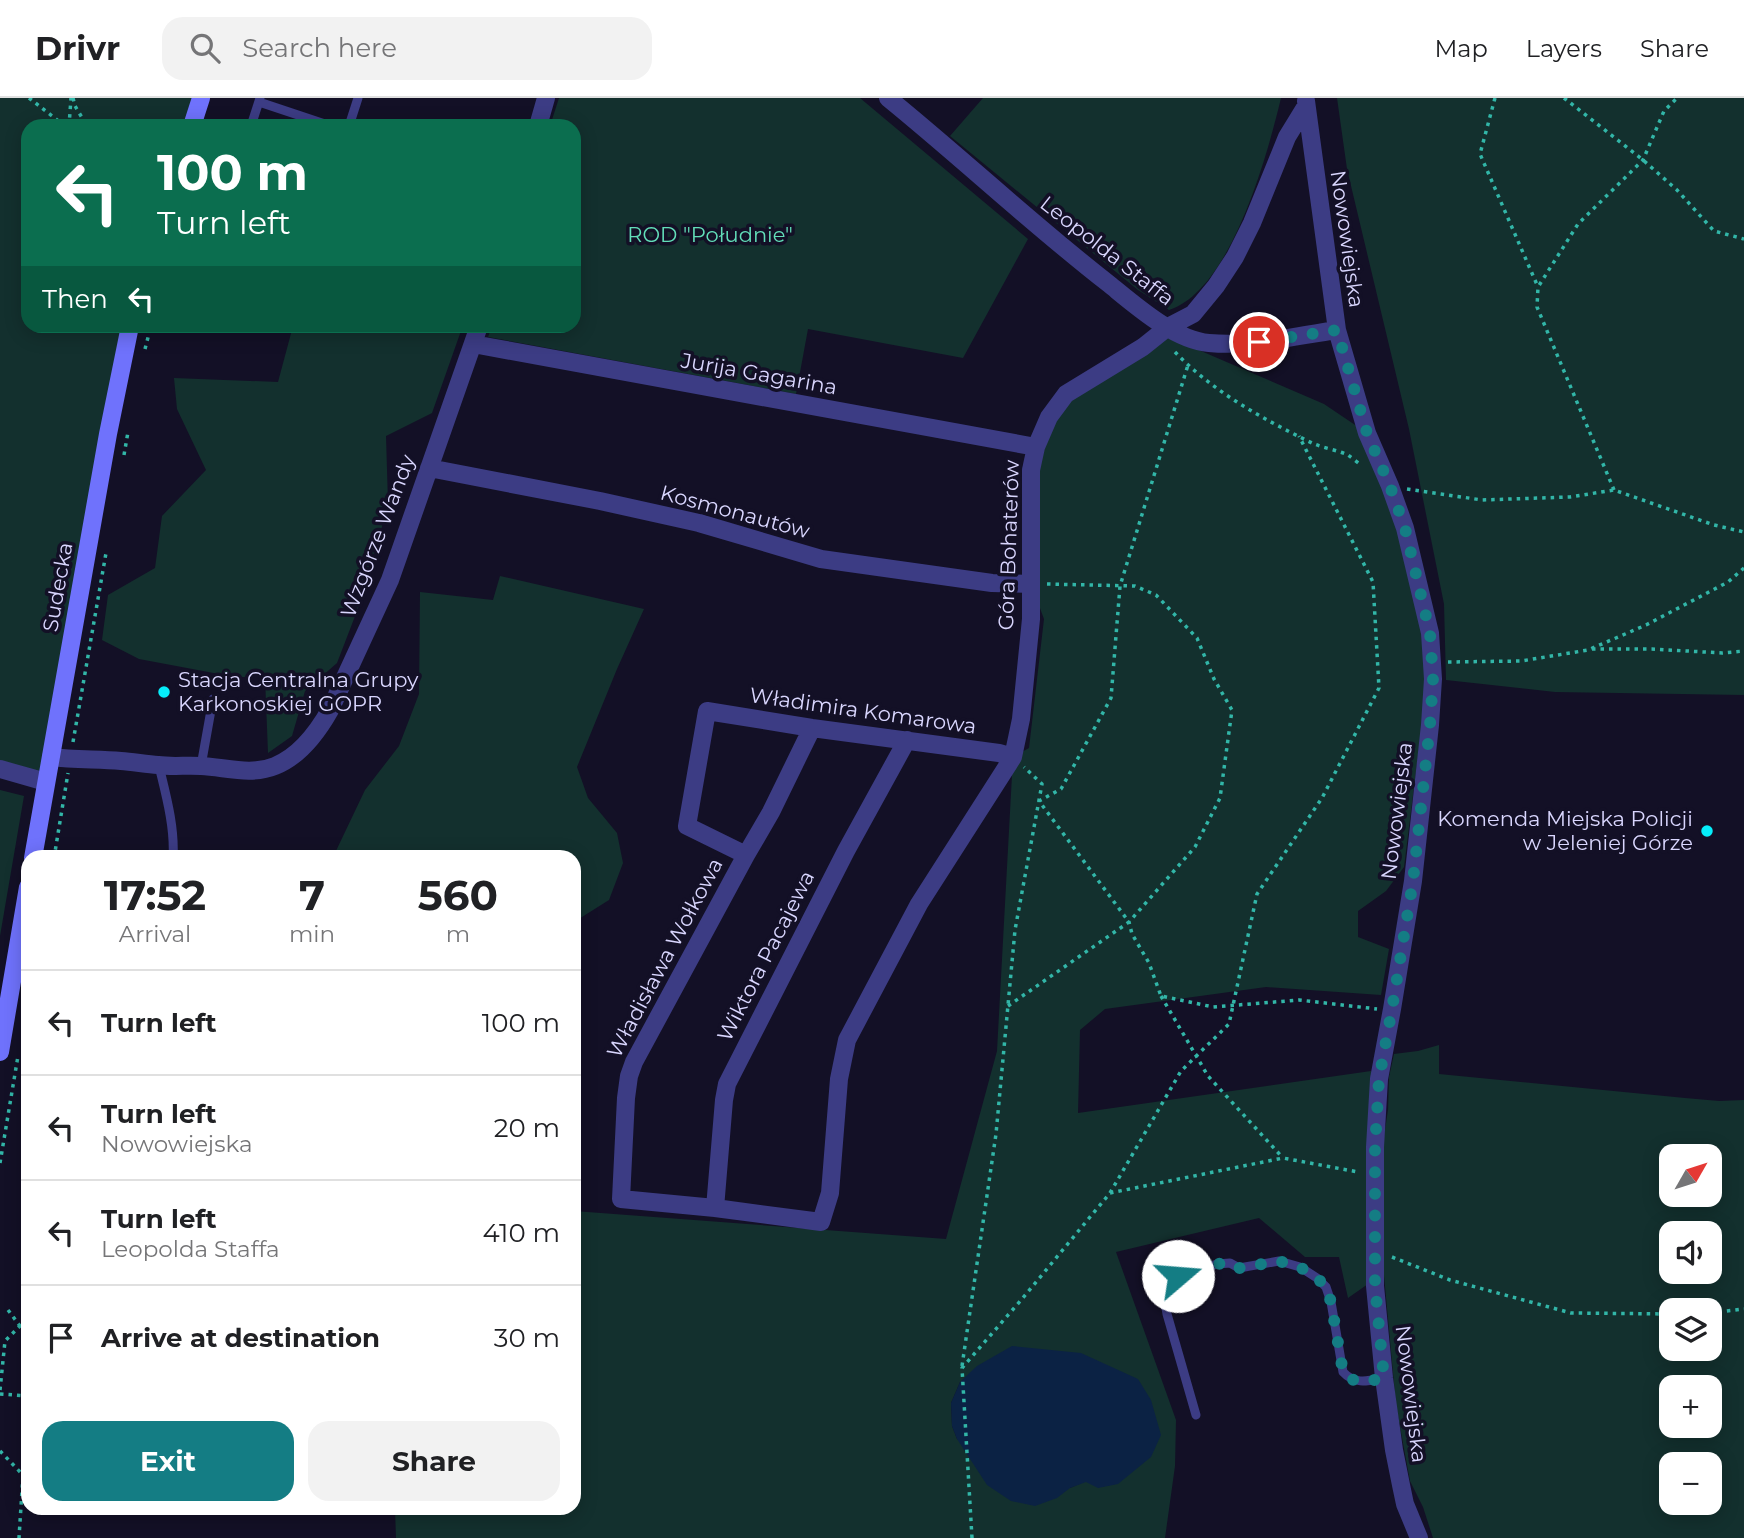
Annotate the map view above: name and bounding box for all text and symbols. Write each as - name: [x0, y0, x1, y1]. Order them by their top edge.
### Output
- search box: [162, 17, 652, 80]
- text: Drivr: [35, 28, 120, 68]
- icon: search: [186, 29, 224, 67]
- text: Search here: [242, 32, 397, 64]
- text: Map: [1434, 34, 1488, 63]
- text: Layers: [1526, 34, 1602, 63]
- text: Share: [1640, 34, 1709, 63]
- text: 100 m: [157, 143, 308, 202]
- icon: left: [42, 147, 133, 238]
- street label: Nowowiejska: [1325, 169, 1369, 309]
- street label: Leopolda Staffa: [1035, 191, 1179, 311]
- text: Turn left: [157, 203, 291, 242]
- park label: ROD "Południe": [627, 222, 793, 247]
- icon: left: [122, 280, 160, 318]
- text: Then: [42, 283, 108, 315]
- pin: [1229, 312, 1289, 372]
- icon: arrive: [1240, 323, 1278, 361]
- street label: Jurija Gagarina: [678, 347, 839, 400]
- street label: Wzgórze Wandy: [335, 450, 420, 621]
- street label: Góra Bohaterów: [993, 459, 1024, 631]
- street label: Kosmonautów: [658, 480, 813, 544]
- street label: Sudecka: [37, 540, 78, 634]
- place label: Stacja Centralna Grupy Karkonoskiej GOPR: [178, 667, 419, 716]
- street label: Władimira Komarowa: [748, 682, 978, 739]
- marker: Stacja Centralna Grupy Karkonoskiej GOPR: [156, 684, 172, 700]
- street label: Nowowiejska: [1376, 741, 1417, 881]
- place label: Komenda Miejska Policji w Jeleniej Górze: [1437, 806, 1693, 855]
- marker: Komenda Miejska Policji w Jeleniej Górze: [1699, 823, 1715, 839]
- street label: Władisława Wołkowa: [601, 854, 728, 1062]
- street label: Wiktora Pacajewa: [712, 866, 819, 1045]
- text: 17:52: [104, 869, 206, 921]
- text: 7: [299, 869, 325, 921]
- text: 560: [418, 869, 498, 921]
- text: Arrival: [119, 920, 191, 948]
- text: min: [289, 920, 335, 948]
- text: m: [446, 920, 470, 948]
- icon: left: [42, 1004, 80, 1042]
- text: Turn left: [101, 1007, 217, 1039]
- text: 100 m: [482, 1007, 560, 1039]
- text: Turn left: [101, 1098, 217, 1130]
- icon: left: [42, 1109, 80, 1147]
- text: 20 m: [494, 1112, 560, 1144]
- text: Nowowiejska: [101, 1130, 252, 1158]
- north arrow: [1659, 1144, 1722, 1208]
- map controls: [1659, 1144, 1722, 1515]
- text: Turn left: [101, 1203, 217, 1235]
- icon: left: [42, 1214, 80, 1252]
- text: 410 m: [482, 1217, 560, 1249]
- button: sound: [1659, 1221, 1722, 1284]
- text: Leopolda Staffa: [101, 1235, 280, 1263]
- position arrow: [1141, 1239, 1215, 1313]
- button: layers: [1659, 1298, 1722, 1361]
- icon: arrive: [42, 1319, 80, 1357]
- text: Arrive at destination: [101, 1322, 380, 1354]
- text: 30 m: [494, 1322, 560, 1354]
- street label: Nowowiejska: [1391, 1324, 1432, 1464]
- button: +: [1659, 1375, 1722, 1438]
- button: Exit: [42, 1421, 294, 1501]
- button: Share: [308, 1421, 560, 1501]
- button: −: [1659, 1452, 1722, 1515]

